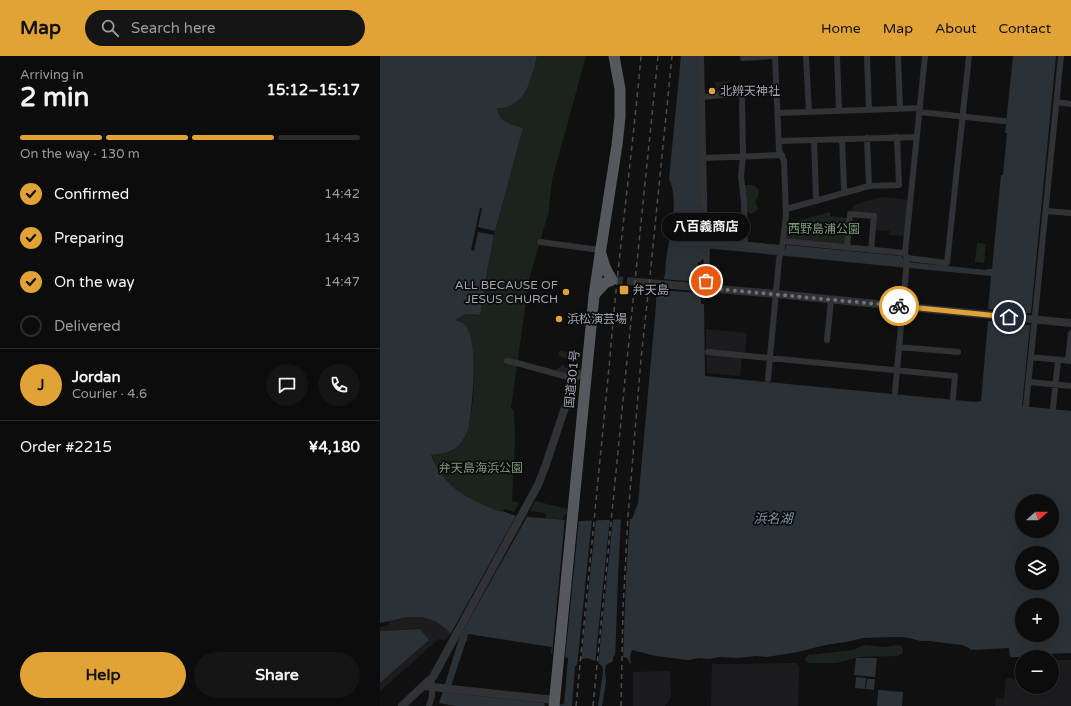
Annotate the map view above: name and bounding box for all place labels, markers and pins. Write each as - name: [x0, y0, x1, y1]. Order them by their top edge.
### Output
- place label: 北辨天神社: [720, 84, 780, 98]
- marker: 北辨天神社: [707, 86, 717, 96]
- callout: 八百義商店: [662, 213, 750, 241]
- pin: [689, 264, 723, 298]
- place label: ALL BECAUSE OF JESUS CHURCH: [455, 278, 558, 306]
- place label: 弁天島: [633, 283, 669, 297]
- marker: 弁天島: [618, 284, 630, 296]
- marker: ALL BECAUSE OF JESUS CHURCH: [561, 287, 571, 297]
- pin: [992, 300, 1026, 334]
- place label: 浜松演芸場: [567, 312, 627, 326]
- marker: 浜松演芸場: [554, 314, 564, 324]

